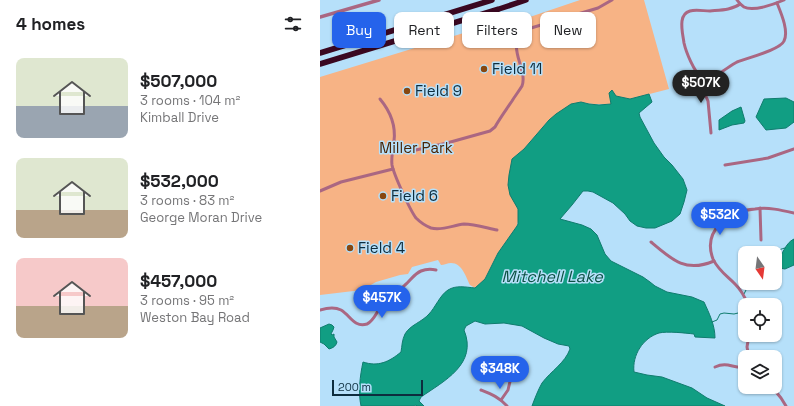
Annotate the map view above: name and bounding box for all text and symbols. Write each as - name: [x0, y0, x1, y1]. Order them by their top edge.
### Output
- chip: Buy: [332, 12, 386, 48]
- chip: Rent: [394, 12, 454, 48]
- chip: Filters: [462, 12, 532, 48]
- chip: New: [540, 12, 596, 48]
- text: 4 homes: [16, 13, 85, 35]
- icon: filters: [282, 13, 304, 35]
- place label: Field 11: [492, 59, 542, 78]
- marker: Field 11: [479, 64, 489, 74]
- text: $507,000: [140, 70, 217, 92]
- pin: $507K: [673, 70, 729, 104]
- icon: home: [48, 74, 96, 122]
- text: $507K: [681, 74, 721, 91]
- place label: Field 9: [415, 81, 462, 100]
- marker: Field 9: [402, 86, 412, 96]
- text: 3 rooms · 104 m²: [140, 92, 240, 109]
- text: Kimball Drive: [140, 109, 219, 126]
- park label: Miller Park: [379, 138, 453, 157]
- text: $532,000: [140, 170, 219, 192]
- icon: home: [48, 174, 96, 222]
- place label: Field 6: [391, 186, 438, 205]
- marker: Field 6: [378, 191, 388, 201]
- text: 3 rooms · 83 m²: [140, 192, 234, 209]
- pin: $532K: [692, 202, 748, 236]
- text: $532K: [700, 206, 740, 223]
- text: George Moran Drive: [140, 209, 262, 226]
- place label: Field 4: [358, 238, 405, 257]
- marker: Field 4: [345, 243, 355, 253]
- north arrow: [738, 246, 782, 290]
- map controls: [738, 246, 782, 394]
- water label: Mitchell Lake: [501, 266, 603, 287]
- text: $457,000: [140, 270, 217, 292]
- icon: home: [48, 274, 96, 322]
- pin: $457K: [354, 285, 410, 319]
- text: $457K: [362, 289, 402, 306]
- text: 3 rooms · 95 m²: [140, 292, 234, 309]
- button: locate: [738, 298, 782, 342]
- text: Weston Bay Road: [140, 309, 250, 326]
- button: layers: [738, 350, 782, 394]
- pin: $348K: [472, 356, 528, 390]
- text: $348K: [480, 360, 520, 377]
- scale bar: [332, 378, 423, 397]
- text: 200 m: [338, 380, 371, 394]

